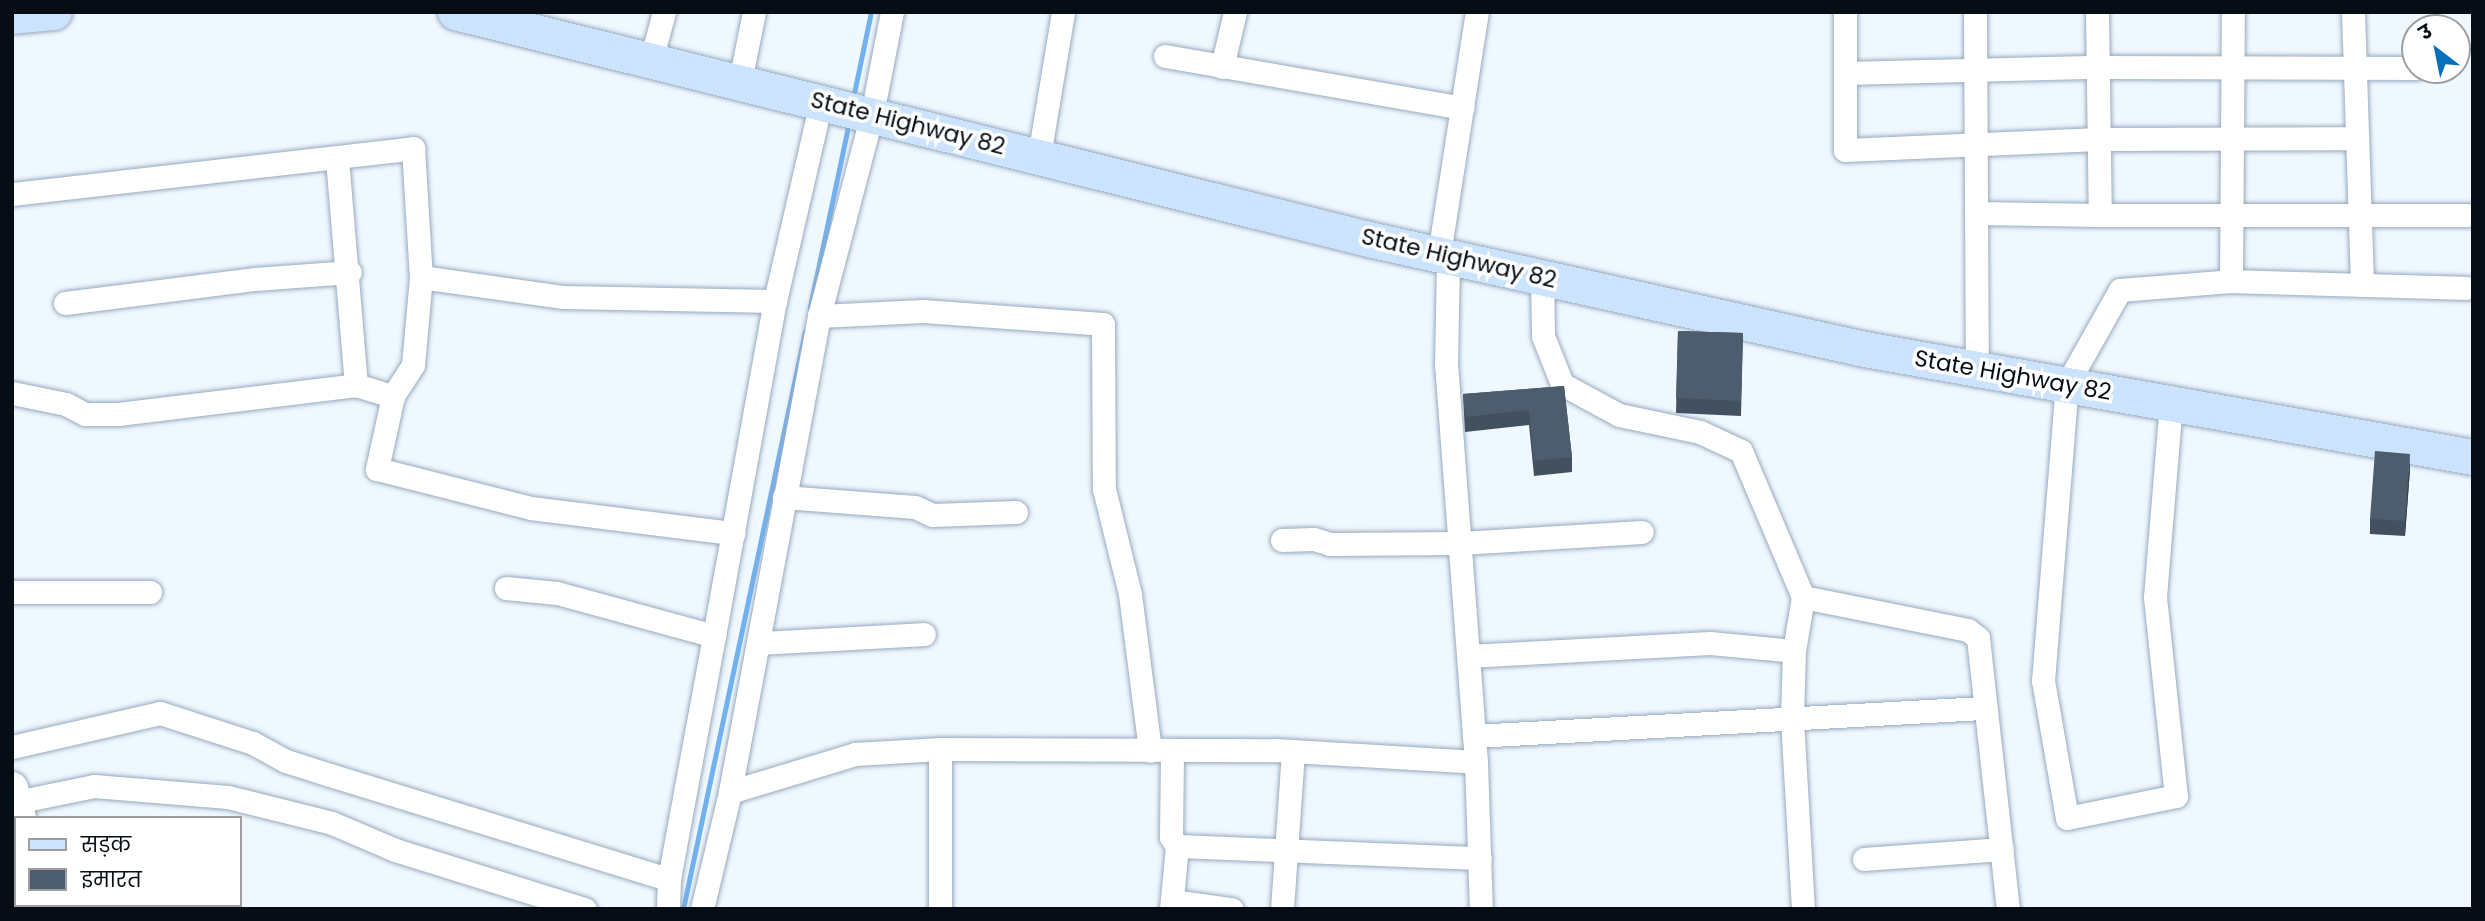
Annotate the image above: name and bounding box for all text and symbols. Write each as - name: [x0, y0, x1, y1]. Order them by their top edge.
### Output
- north arrow: [2401, 14, 2471, 84]
- text: उ: [2414, 18, 2437, 47]
- street label: State Highway 82: [808, 86, 1008, 160]
- street label: State Highway 82: [1359, 222, 1559, 294]
- street label: State Highway 82: [1912, 344, 2114, 406]
- legend: [14, 816, 242, 907]
- text: सड़क: [81, 830, 131, 859]
- text: इमारत: [81, 865, 142, 894]

